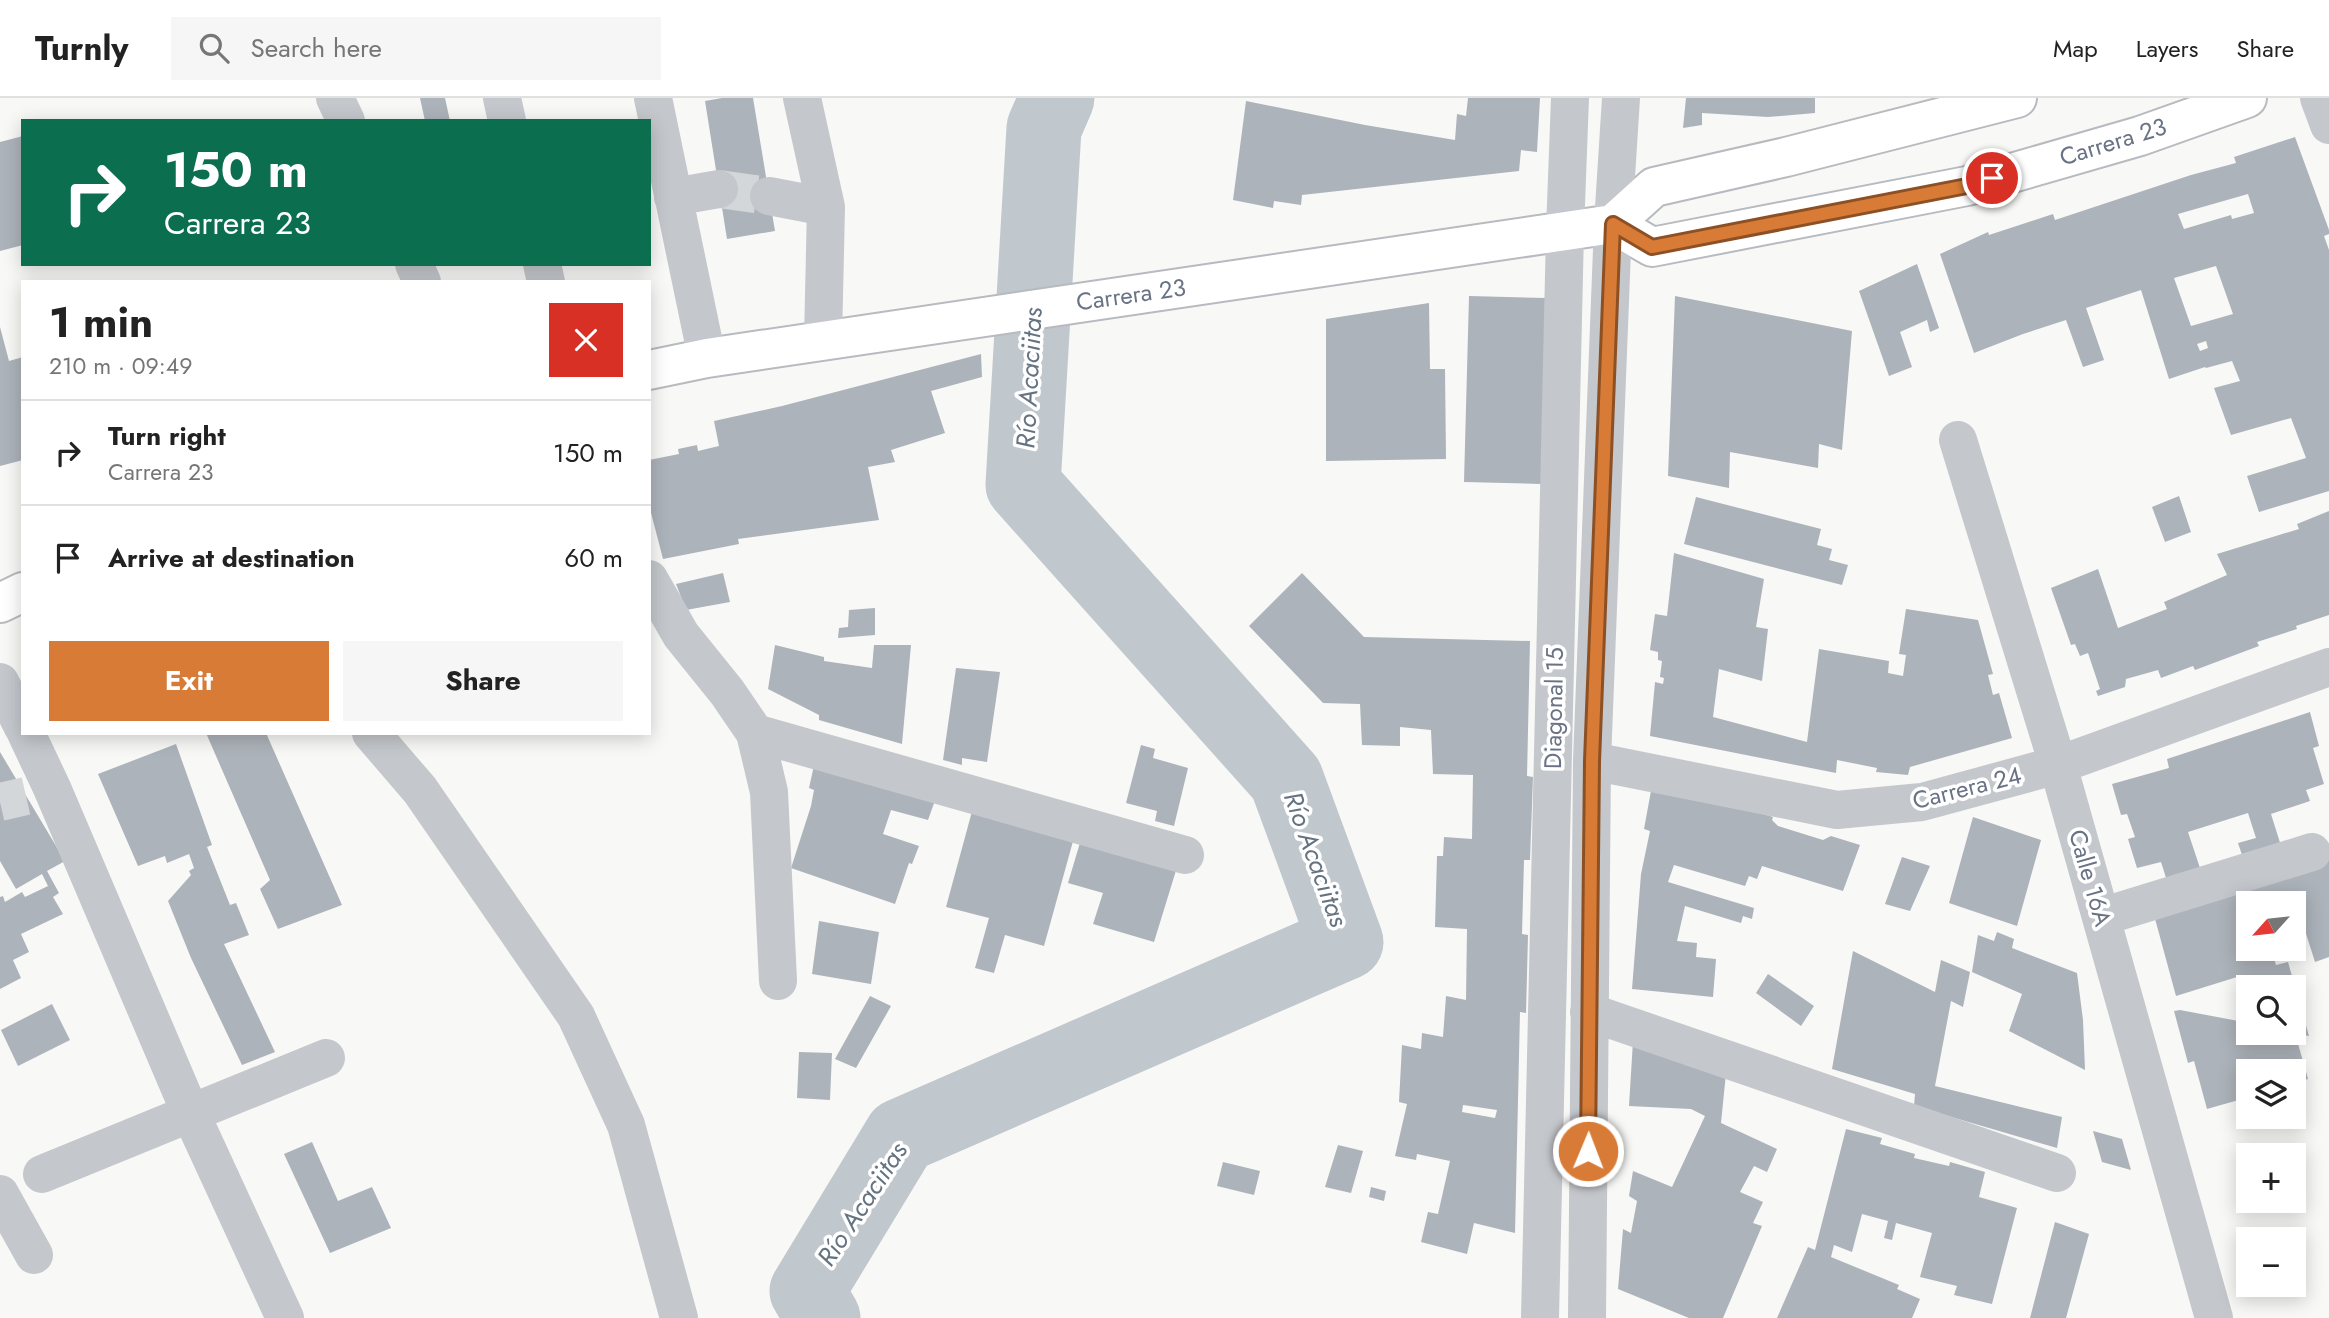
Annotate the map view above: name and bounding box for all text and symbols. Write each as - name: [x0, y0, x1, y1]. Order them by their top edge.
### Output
- search box: [171, 17, 661, 80]
- text: Turnly: [35, 25, 129, 72]
- icon: search: [195, 29, 233, 67]
- text: Search here: [251, 29, 382, 67]
- text: Map: [2053, 31, 2098, 66]
- text: Layers: [2136, 31, 2198, 66]
- text: Share: [2236, 31, 2294, 66]
- street label: Carrera 23: [2055, 109, 2171, 174]
- text: 150 m: [164, 135, 308, 205]
- icon: right: [49, 147, 140, 238]
- pin: [1962, 148, 2022, 208]
- icon: arrive: [1973, 159, 2011, 197]
- text: Carrera 23: [164, 200, 311, 246]
- street label: Carrera 23: [1074, 270, 1188, 320]
- text: 1 min: [49, 292, 153, 353]
- button: close: [549, 303, 623, 377]
- water label: Río Acaciitas: [1006, 306, 1052, 449]
- text: 210 m · 09:49: [49, 349, 192, 383]
- text: Turn right: [108, 417, 226, 455]
- icon: right: [49, 434, 87, 472]
- text: 150 m: [553, 434, 623, 472]
- text: Carrera 23: [108, 455, 214, 489]
- icon: arrive: [49, 539, 87, 577]
- text: Arrive at destination: [108, 539, 355, 577]
- text: 60 m: [564, 539, 623, 577]
- button: Exit: [49, 641, 329, 721]
- button: Share: [343, 641, 623, 721]
- street label: Diagonal 15: [1535, 647, 1572, 769]
- street label: Carrera 24: [1909, 757, 2025, 818]
- water label: Río Acaciitas: [1274, 786, 1358, 933]
- street label: Calle 16A: [2060, 825, 2121, 930]
- north arrow: [2236, 891, 2306, 961]
- map controls: [2236, 891, 2306, 1297]
- button: search: [2236, 975, 2306, 1045]
- button: layers: [2236, 1059, 2306, 1129]
- position arrow: [1551, 1114, 1625, 1188]
- water label: Río Acaciitas: [808, 1134, 917, 1274]
- button: +: [2236, 1143, 2306, 1213]
- button: −: [2236, 1227, 2306, 1297]

